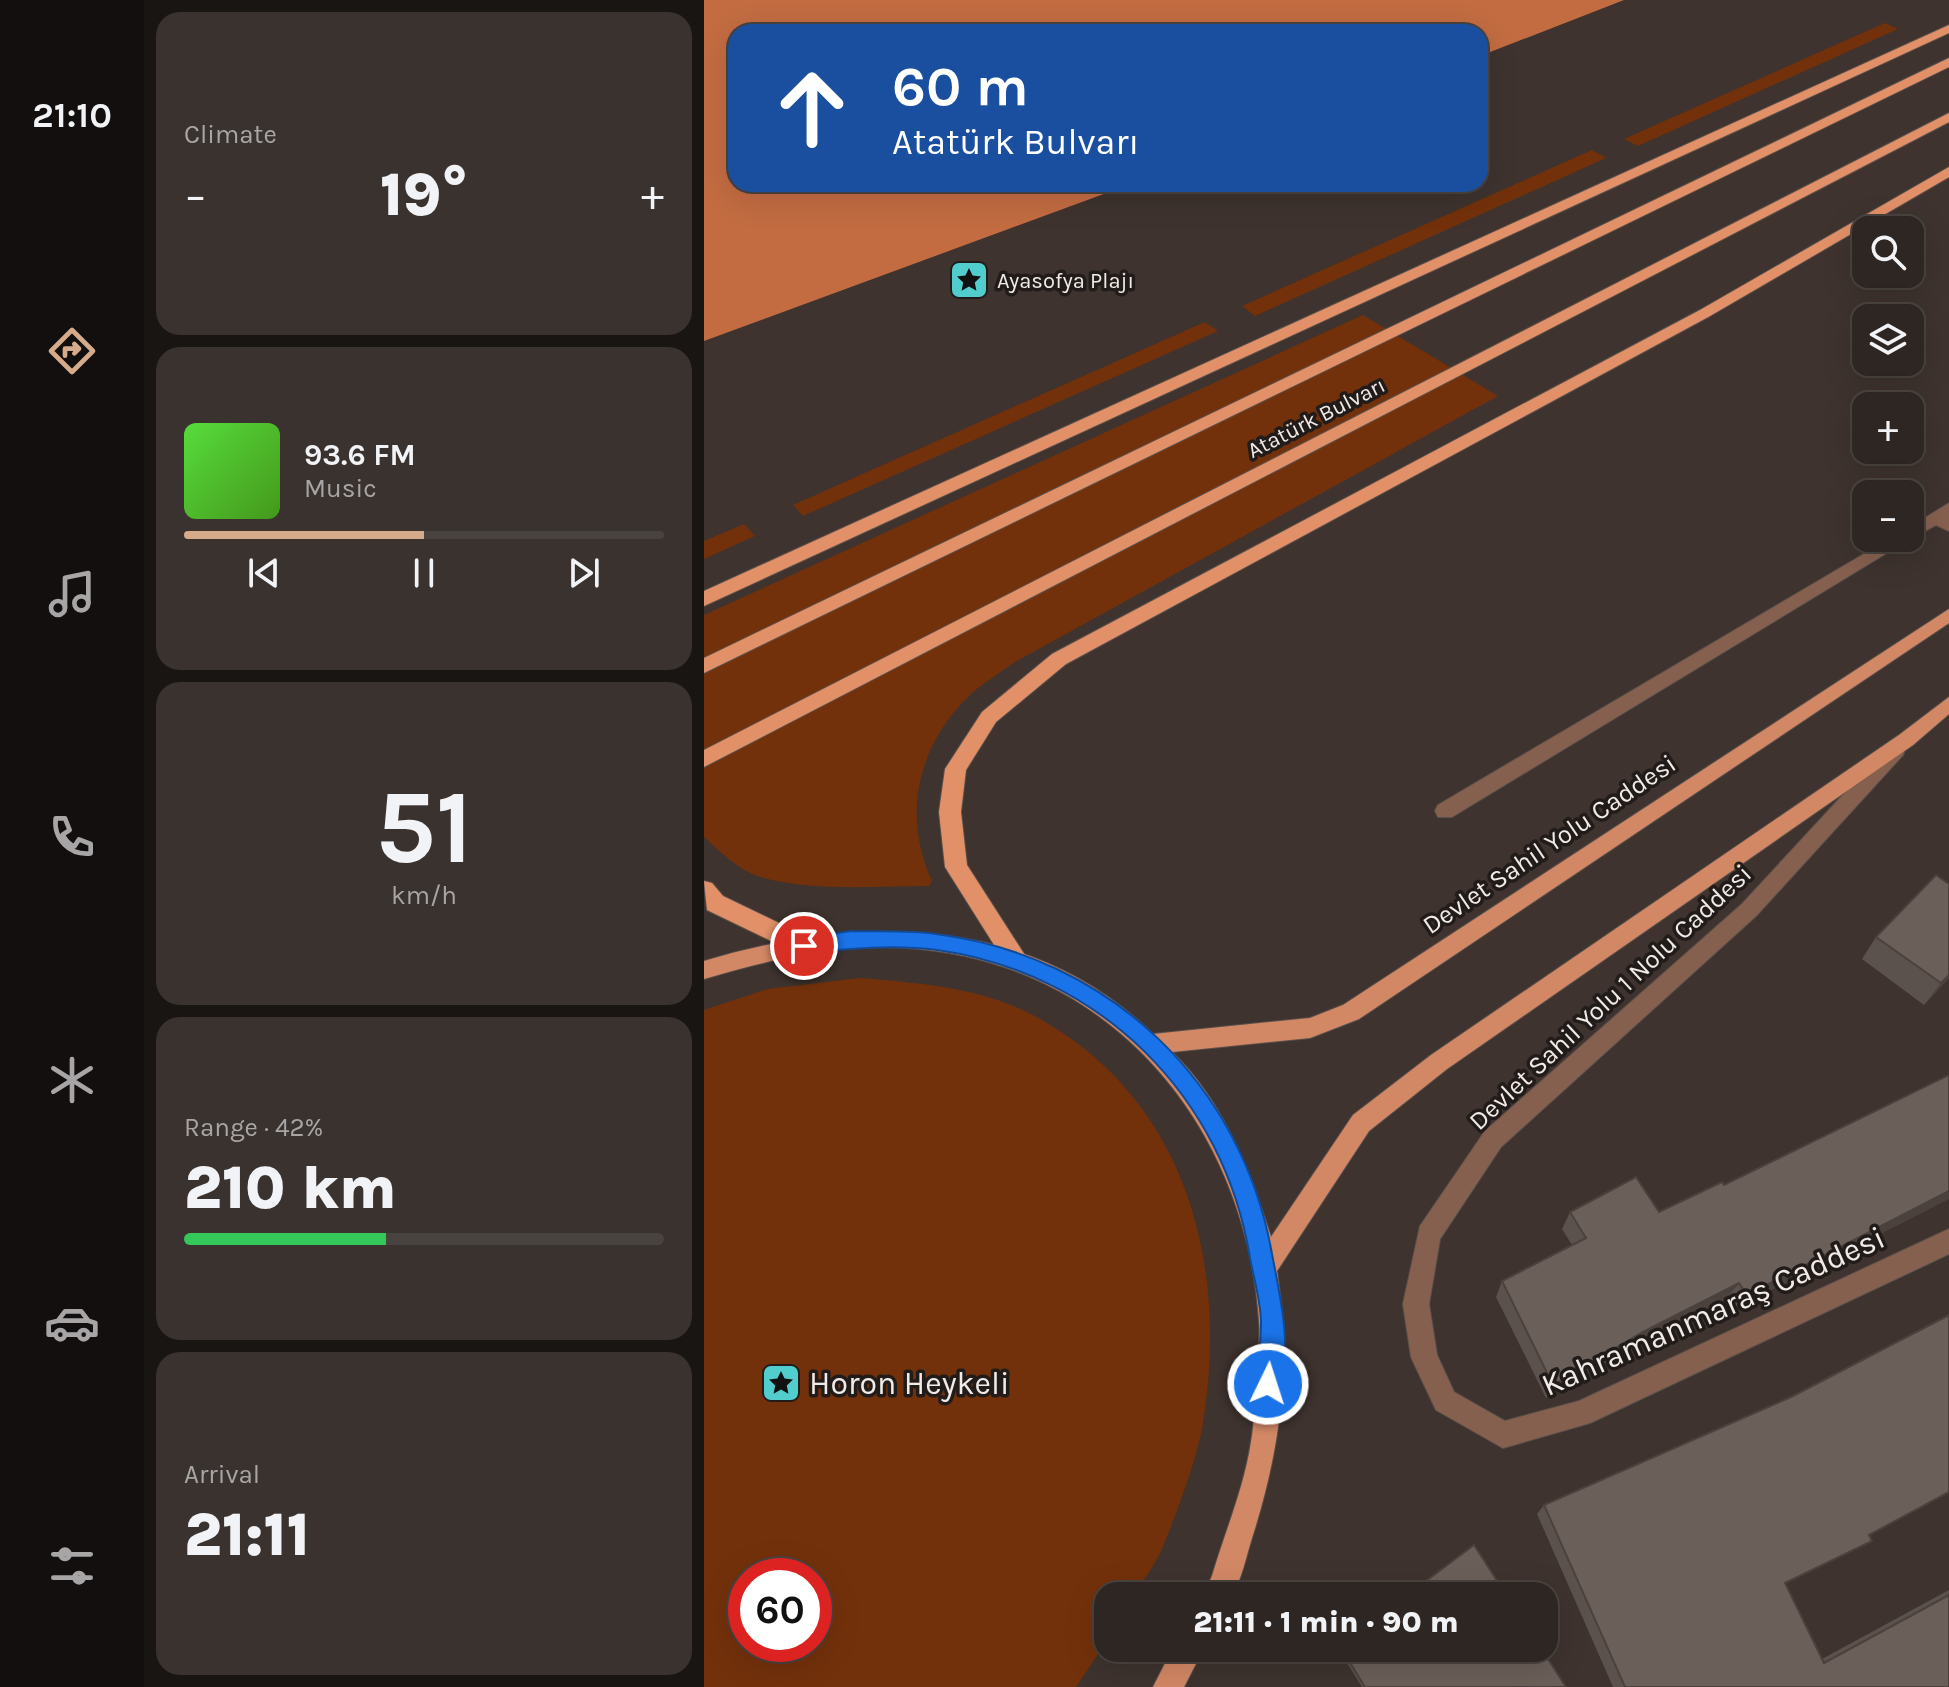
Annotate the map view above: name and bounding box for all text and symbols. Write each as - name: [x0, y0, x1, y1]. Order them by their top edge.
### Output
- text: 60 m: [892, 54, 1029, 119]
- icon: ahead: [760, 56, 864, 160]
- text: 21:10: [32, 94, 112, 136]
- text: Climate: [184, 119, 277, 150]
- text: Atatürk Bulvarı: [892, 121, 1139, 163]
- text: 19°: [380, 160, 468, 230]
- text: −: [184, 170, 207, 221]
- text: +: [641, 170, 664, 221]
- map controls: [1852, 216, 1924, 552]
- button: search: [1852, 216, 1924, 288]
- place icon: Ayasofya Plajı: [948, 259, 990, 301]
- place label: Ayasofya Plajı: [997, 268, 1134, 294]
- button: layers: [1852, 304, 1924, 376]
- icon: directions: [44, 323, 100, 379]
- street label: Atatürk Bulvarı: [1243, 372, 1390, 464]
- button: +: [1852, 392, 1924, 464]
- text: 93.6 FM: [304, 437, 416, 473]
- text: Music: [304, 473, 377, 504]
- button: −: [1852, 480, 1924, 552]
- icon: previous: [242, 551, 286, 595]
- icon: pause: [402, 551, 446, 595]
- icon: next: [562, 551, 606, 595]
- icon: music: [44, 566, 100, 622]
- street label: Devlet Sahil Yolu Caddesi: [1417, 748, 1682, 941]
- text: 51: [375, 767, 473, 888]
- icon: phone: [44, 809, 100, 865]
- street label: Devlet Sahil Yolu 1 Nolu Caddesi: [1463, 858, 1758, 1137]
- text: km/h: [391, 880, 457, 911]
- pin: [770, 912, 838, 980]
- icon: arrive: [782, 924, 826, 968]
- icon: climate: [44, 1052, 100, 1108]
- text: Range · 42%: [184, 1112, 323, 1143]
- text: 210 km: [184, 1153, 397, 1223]
- street label: Kahramanmaraş Caddesi: [1536, 1219, 1890, 1404]
- icon: car: [44, 1295, 100, 1351]
- position arrow: [1226, 1342, 1310, 1426]
- place icon: Horon Heykeli: [760, 1362, 802, 1404]
- place label: Horon Heykeli: [809, 1365, 1010, 1402]
- text: Arrival: [184, 1459, 260, 1490]
- text: 21:11: [184, 1500, 310, 1570]
- icon: filters: [44, 1538, 100, 1594]
- speed limit sign: 60: [728, 1558, 832, 1662]
- text: 21:11 · 1 min · 90 m: [1193, 1604, 1459, 1640]

